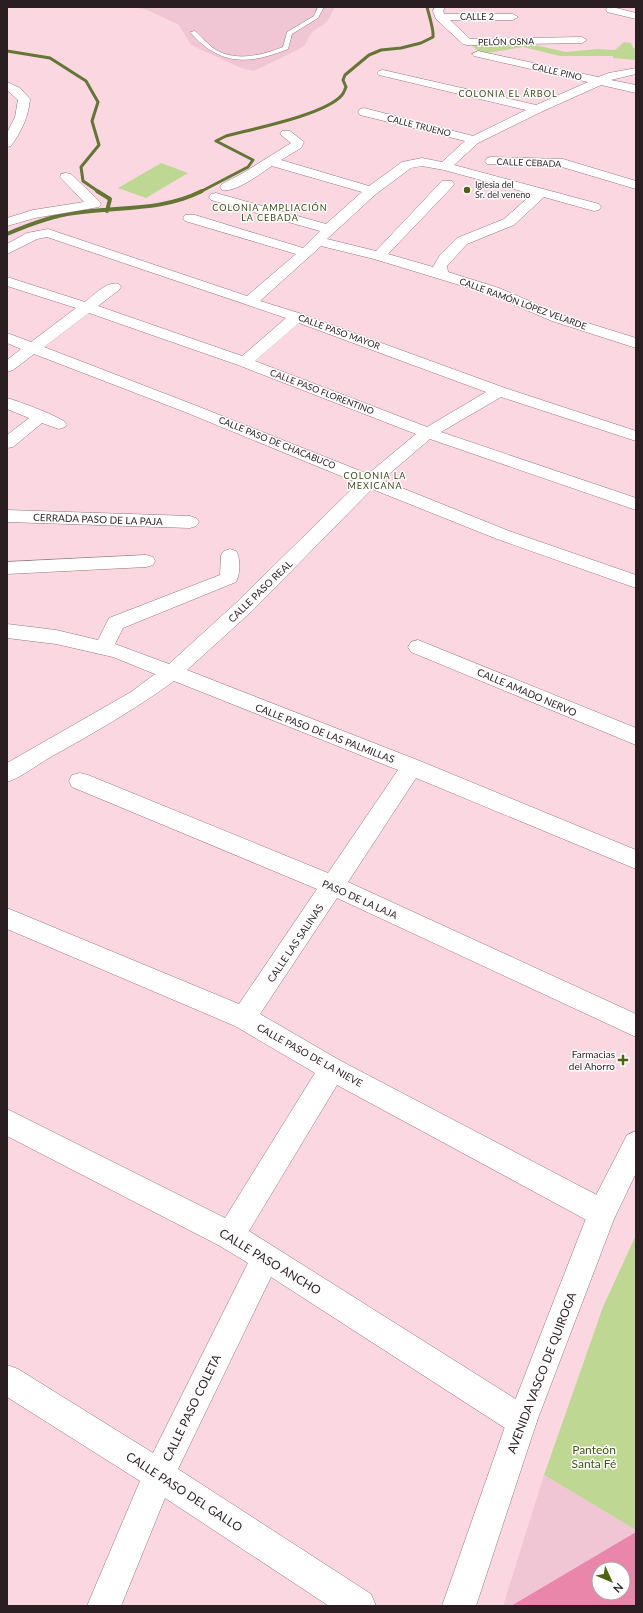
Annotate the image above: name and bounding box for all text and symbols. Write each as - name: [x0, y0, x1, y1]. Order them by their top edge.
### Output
- street label: CALLE 2: [460, 11, 494, 22]
- street label: PELÓN OSNA: [478, 35, 535, 47]
- street label: CALLE PINO: [531, 60, 583, 83]
- district label: COLONIA EL ÁRBOL: [458, 88, 558, 99]
- street label: CALLE TRUENO: [386, 112, 452, 139]
- street label: CALLE CEBADA: [497, 156, 562, 169]
- place label: Iglesia del Sr. del veneno: [475, 179, 530, 200]
- marker: Iglesia del Sr. del veneno: [462, 185, 472, 195]
- district label: COLONIA AMPLIACIÓN LA CEBADA: [212, 202, 328, 223]
- street label: CALLE RAMÓN LÓPEZ VELARDE: [458, 275, 588, 332]
- street label: CALLE PASO MAYOR: [297, 312, 382, 352]
- street label: CALLE PASO FLORENTINO: [269, 367, 376, 416]
- street label: CALLE PASO DE CHACABUCO: [217, 414, 337, 471]
- district label: COLONIA LA MEXICANA: [344, 470, 406, 491]
- street label: CERRADA PASO DE LA PAJA: [33, 511, 163, 527]
- street label: CALLE PASO REAL: [226, 557, 294, 625]
- street label: CALLE AMADO NERVO: [476, 666, 578, 718]
- street label: CALLE PASO DE LAS PALMILLAS: [254, 701, 396, 765]
- street label: PASO DE LA LAJA: [320, 877, 400, 921]
- street label: CALLE LAS SALINAS: [264, 902, 326, 984]
- street label: CALLE PASO DE LA NIEVE: [255, 1021, 365, 1089]
- place label: Farmacias del Ahorro: [569, 1048, 615, 1072]
- marker: Farmacias del Ahorro: [618, 1055, 628, 1065]
- street label: CALLE PASO ANCHO: [217, 1225, 324, 1298]
- street label: AVENIDA VASCO DE QUIROGA: [504, 1289, 580, 1456]
- street label: CALLE PASO COLETA: [159, 1351, 224, 1464]
- park label: Panteón Santa Fé: [572, 1442, 616, 1471]
- street label: CALLE PASO DEL GALLO: [123, 1448, 246, 1535]
- north arrow: [591, 1561, 631, 1601]
- text: N: [611, 1581, 626, 1596]

